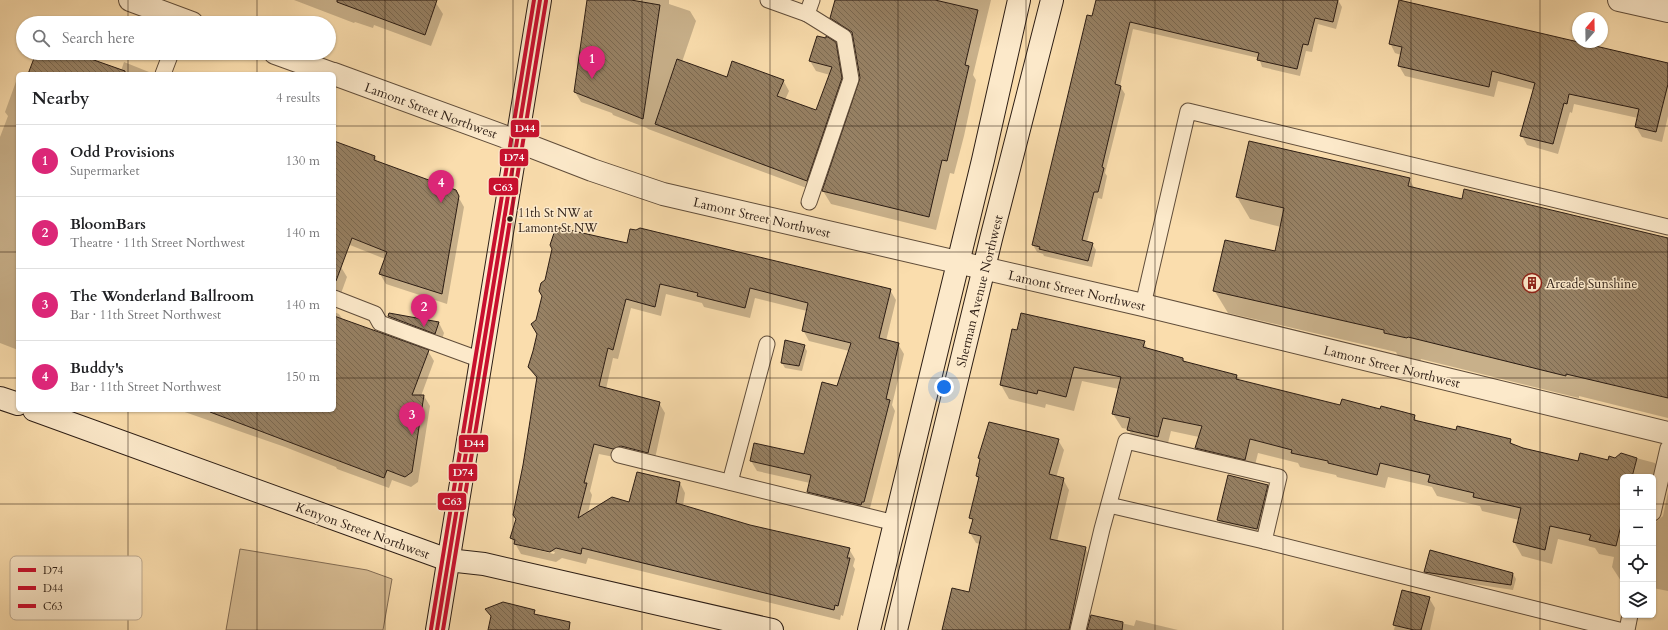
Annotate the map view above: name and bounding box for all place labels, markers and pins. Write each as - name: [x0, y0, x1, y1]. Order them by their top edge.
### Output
- pin: 1: [579, 46, 605, 79]
- pin: 4: [428, 170, 454, 203]
- place label: 11th St NW at Lamont St NW: [518, 205, 598, 236]
- marker: 11th St NW at Lamont St NW: [505, 214, 515, 224]
- building icon: Arcade Sunshine: [1521, 272, 1543, 294]
- place label: Arcade Sunshine: [1546, 275, 1637, 293]
- pin: 2: [411, 294, 437, 327]
- pin: 3: [399, 402, 425, 435]

